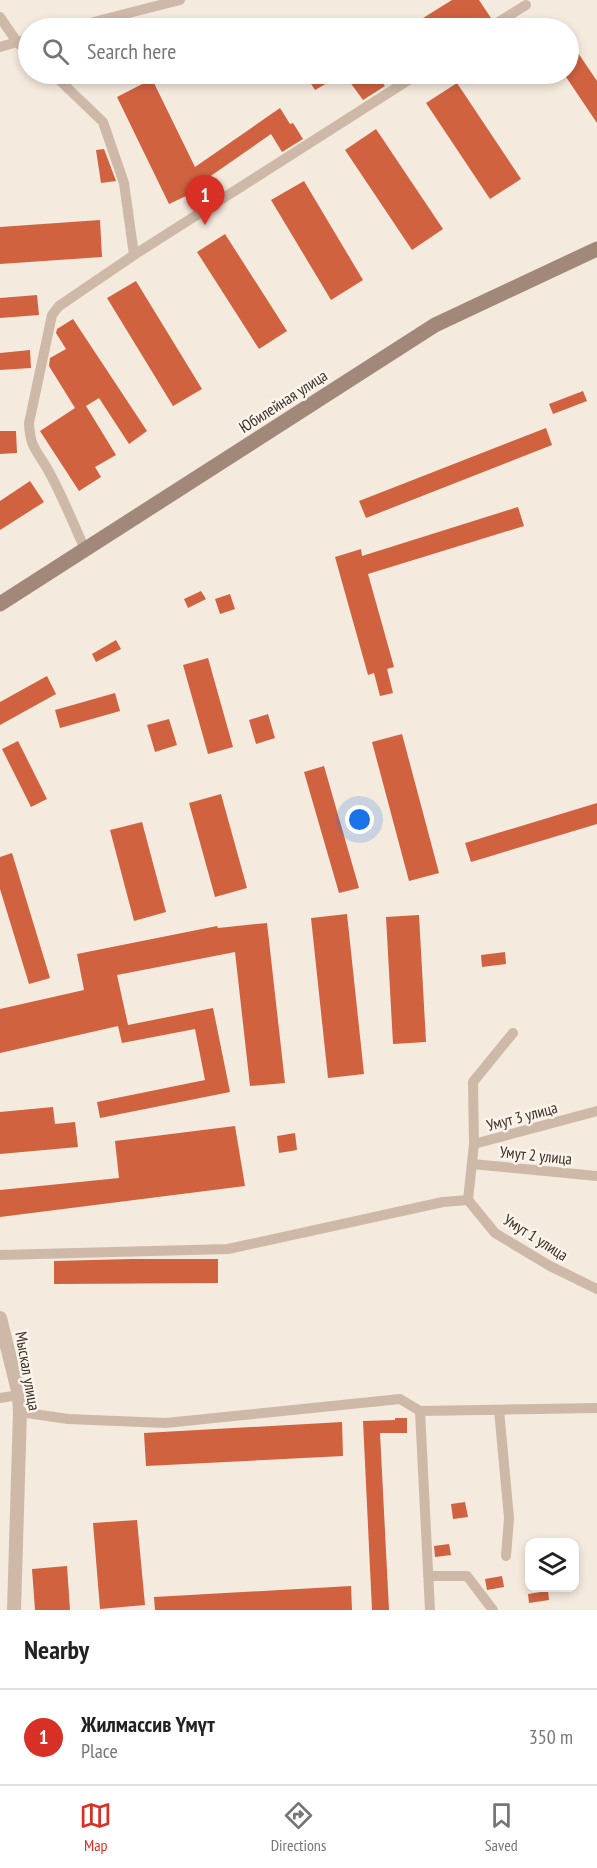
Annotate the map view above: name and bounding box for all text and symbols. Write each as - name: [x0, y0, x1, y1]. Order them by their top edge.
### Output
- search box: [18, 18, 579, 84]
- icon: search: [39, 35, 72, 68]
- text: Search here: [87, 37, 176, 65]
- pin: 1: [186, 176, 224, 225]
- street label: Юбилейная улица: [235, 365, 331, 437]
- your location: [345, 805, 374, 834]
- street label: Умут 3 улица: [484, 1097, 560, 1135]
- street label: Умут 2 улица: [499, 1141, 573, 1169]
- street label: Умут 1 улица: [500, 1209, 572, 1265]
- street label: Мыскал улица: [11, 1330, 45, 1412]
- map controls: [525, 1538, 579, 1592]
- button: layers: [525, 1538, 579, 1592]
- text: Nearby: [24, 1633, 89, 1666]
- text: Жилмассив Үмүт: [81, 1710, 215, 1738]
- text: 1: [39, 1724, 48, 1750]
- text: 350 m: [529, 1724, 573, 1750]
- text: Place: [81, 1738, 118, 1764]
- tab: Map: [79, 1799, 112, 1855]
- tab: Directions: [271, 1799, 326, 1855]
- tab: Saved: [485, 1799, 518, 1855]

